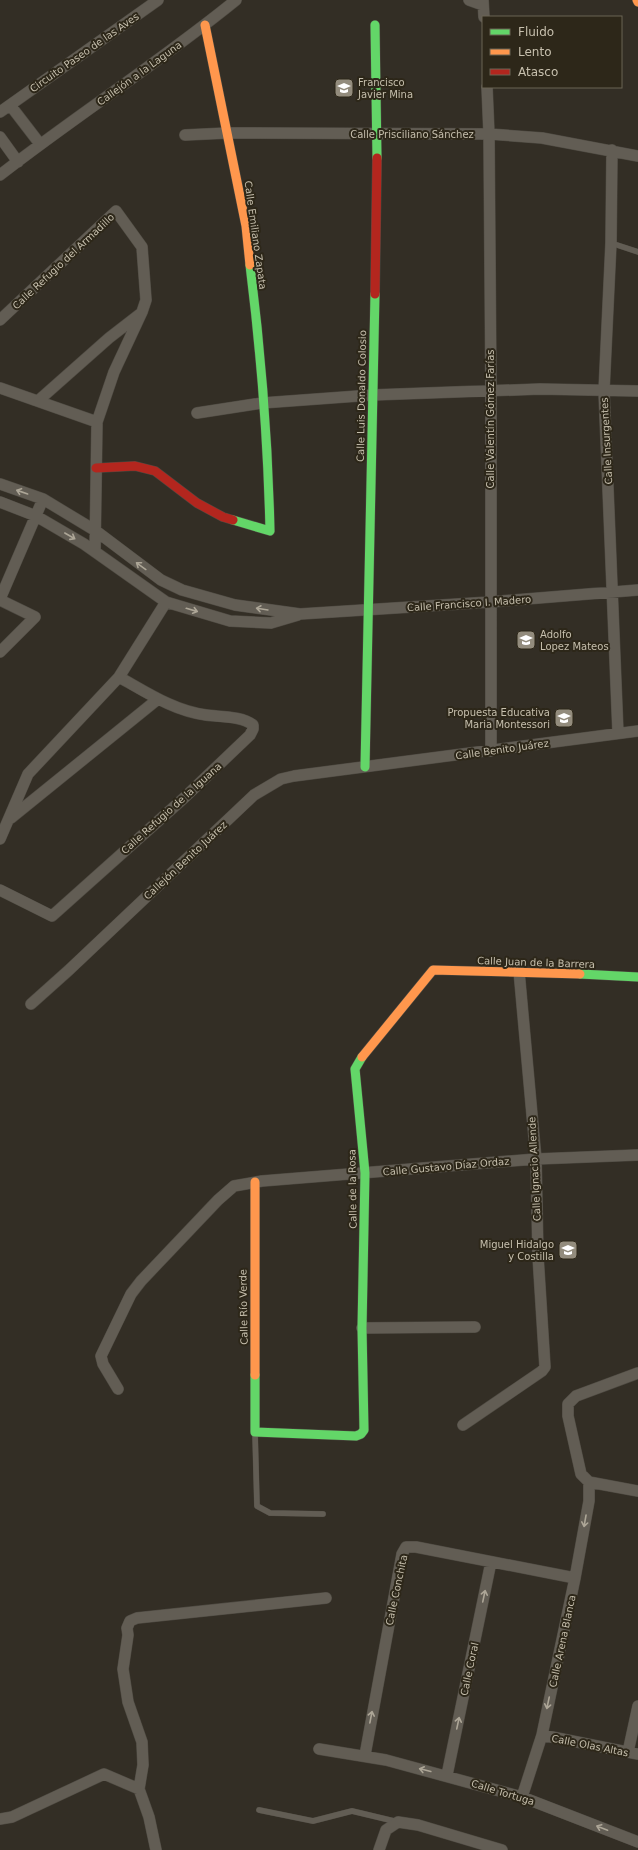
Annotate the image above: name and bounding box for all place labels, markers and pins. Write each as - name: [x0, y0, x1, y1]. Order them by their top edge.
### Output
- school or university icon: Francisco Javier Mina: [333, 77, 355, 99]
- place label: Francisco Javier Mina: [357, 77, 413, 100]
- school or university icon: Adolfo Lopez Mateos: [515, 629, 537, 651]
- place label: Adolfo Lopez Mateos: [540, 629, 609, 652]
- place label: Propuesta Educativa Maria Montessori: [447, 707, 550, 730]
- school or university icon: Propuesta Educativa Maria Montessori: [553, 707, 575, 729]
- place label: Miguel Hidalgo y Costilla: [480, 1239, 554, 1262]
- school or university icon: Miguel Hidalgo y Costilla: [557, 1239, 579, 1261]

